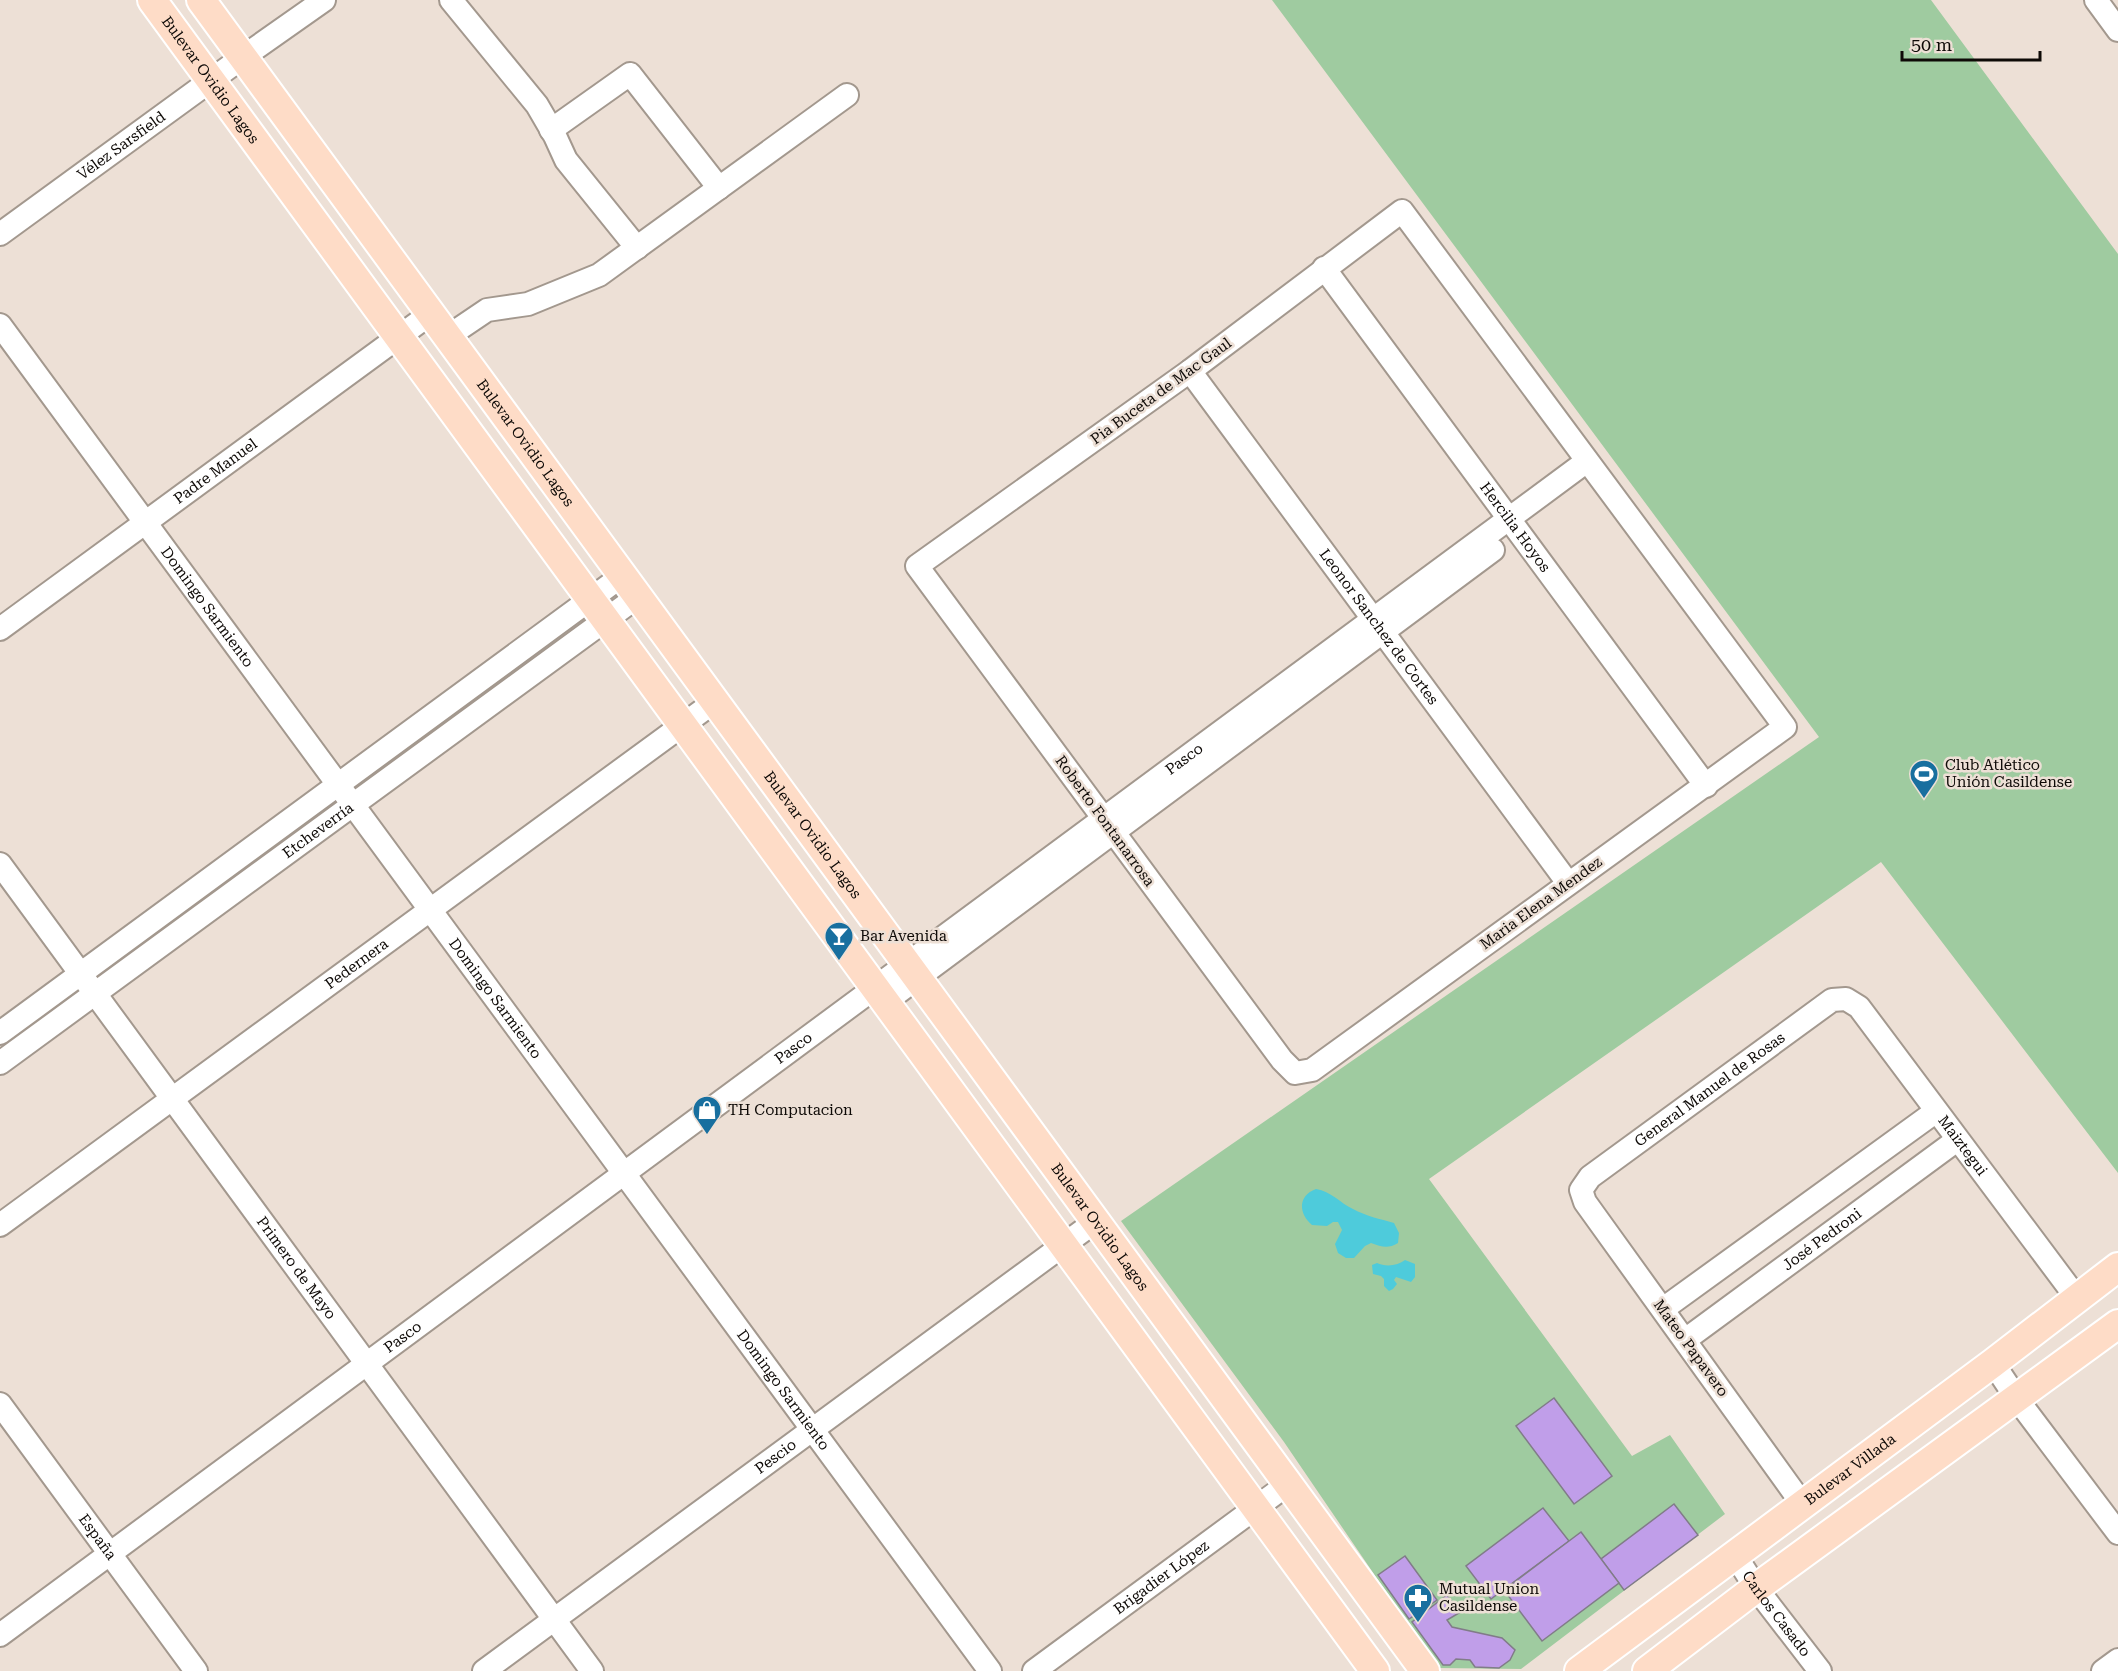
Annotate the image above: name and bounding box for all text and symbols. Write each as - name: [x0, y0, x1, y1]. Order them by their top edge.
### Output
- street label: Bulevar Ovidio Lagos: [158, 13, 263, 147]
- scale bar: [1902, 24, 2040, 62]
- text: 50 m: [1911, 34, 1952, 55]
- street label: Vélez Sarsfield: [74, 107, 169, 184]
- street label: Pia Buceta de Mac Gaul: [1087, 334, 1235, 448]
- street label: Bulevar Ovidio Lagos: [473, 376, 578, 510]
- street label: Padre Manuel: [170, 435, 261, 508]
- street label: Hercilia Hoyos: [1476, 479, 1554, 576]
- street label: Domingo Sarmiento: [157, 543, 258, 671]
- street label: Leonor Sanchez de Cortes: [1315, 545, 1442, 708]
- street label: Pasco: [1162, 739, 1206, 779]
- street label: Roberto Fontanarrosa: [1051, 752, 1159, 890]
- place label: Club Atlético Unión Casildense: [1945, 756, 2072, 791]
- sports icon: Club Atlético Unión Casildense: [1908, 758, 1940, 800]
- street label: Bulevar Ovidio Lagos: [760, 768, 865, 902]
- street label: Etcheverría: [279, 799, 357, 862]
- street label: Maria Elena Mendez: [1477, 853, 1605, 953]
- bar icon: Bar Avenida: [823, 920, 855, 962]
- place label: Bar Avenida: [860, 927, 947, 945]
- street label: Pedernera: [321, 935, 392, 993]
- street label: Domingo Sarmiento: [445, 935, 546, 1062]
- street label: Pasco: [771, 1028, 816, 1068]
- street label: General Manuel de Rosas: [1631, 1029, 1788, 1150]
- shop icon: TH Computacion: [691, 1094, 723, 1136]
- place label: TH Computacion: [728, 1101, 853, 1119]
- street label: Maiztegui: [1934, 1112, 1991, 1179]
- street label: Bulevar Ovidio Lagos: [1047, 1160, 1152, 1294]
- street label: José Pedroni: [1779, 1204, 1865, 1274]
- street label: Primero de Mayo: [253, 1213, 340, 1323]
- street label: Mateo Papavero: [1650, 1296, 1732, 1400]
- street label: Pasco: [381, 1317, 425, 1357]
- street label: Domingo Sarmiento: [733, 1326, 834, 1454]
- street label: Bulevar Villada: [1801, 1430, 1899, 1509]
- street label: Pescio: [751, 1435, 800, 1478]
- street label: España: [75, 1511, 120, 1563]
- street label: Brigadier López: [1110, 1536, 1212, 1618]
- street label: Carlos Casado: [1739, 1568, 1815, 1660]
- place label: Mutual Union Casildense: [1439, 1580, 1539, 1615]
- pharmacy icon: Mutual Union Casildense: [1402, 1582, 1434, 1624]

